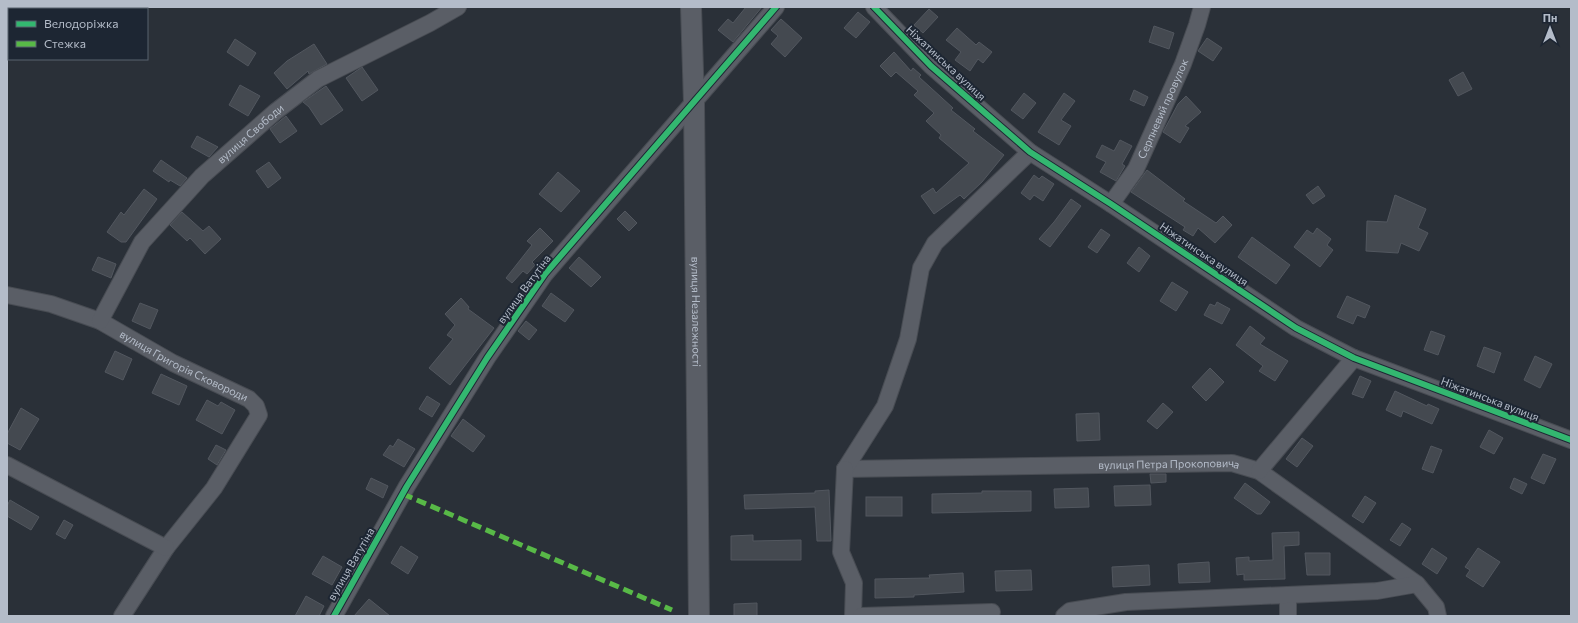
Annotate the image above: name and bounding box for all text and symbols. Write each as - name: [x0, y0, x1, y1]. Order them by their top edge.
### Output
- legend: [8, 8, 148, 60]
- north arrow: [1530, 8, 1570, 48]
- text: Пн: [1543, 11, 1557, 24]
- text: Велодоріжка: [44, 16, 119, 30]
- street label: Ніжатинська вулиця: [904, 22, 989, 103]
- text: Стежка: [44, 36, 86, 50]
- street label: Серпневий провулок: [1135, 57, 1190, 161]
- street label: вулиця Свободи: [214, 101, 286, 166]
- street label: Ніжатинська вулиця: [1158, 219, 1251, 288]
- street label: вулиця Ватутіна: [494, 252, 553, 326]
- street label: вулиця Незалежності: [689, 257, 704, 367]
- street label: вулиця Григорія Сковороди: [118, 327, 250, 404]
- street label: Ніжатинська вулиця: [1439, 374, 1541, 423]
- street label: вулиця Петра Прокоповича: [1098, 456, 1241, 471]
- street label: вулиця Ватутіна: [325, 525, 377, 602]

